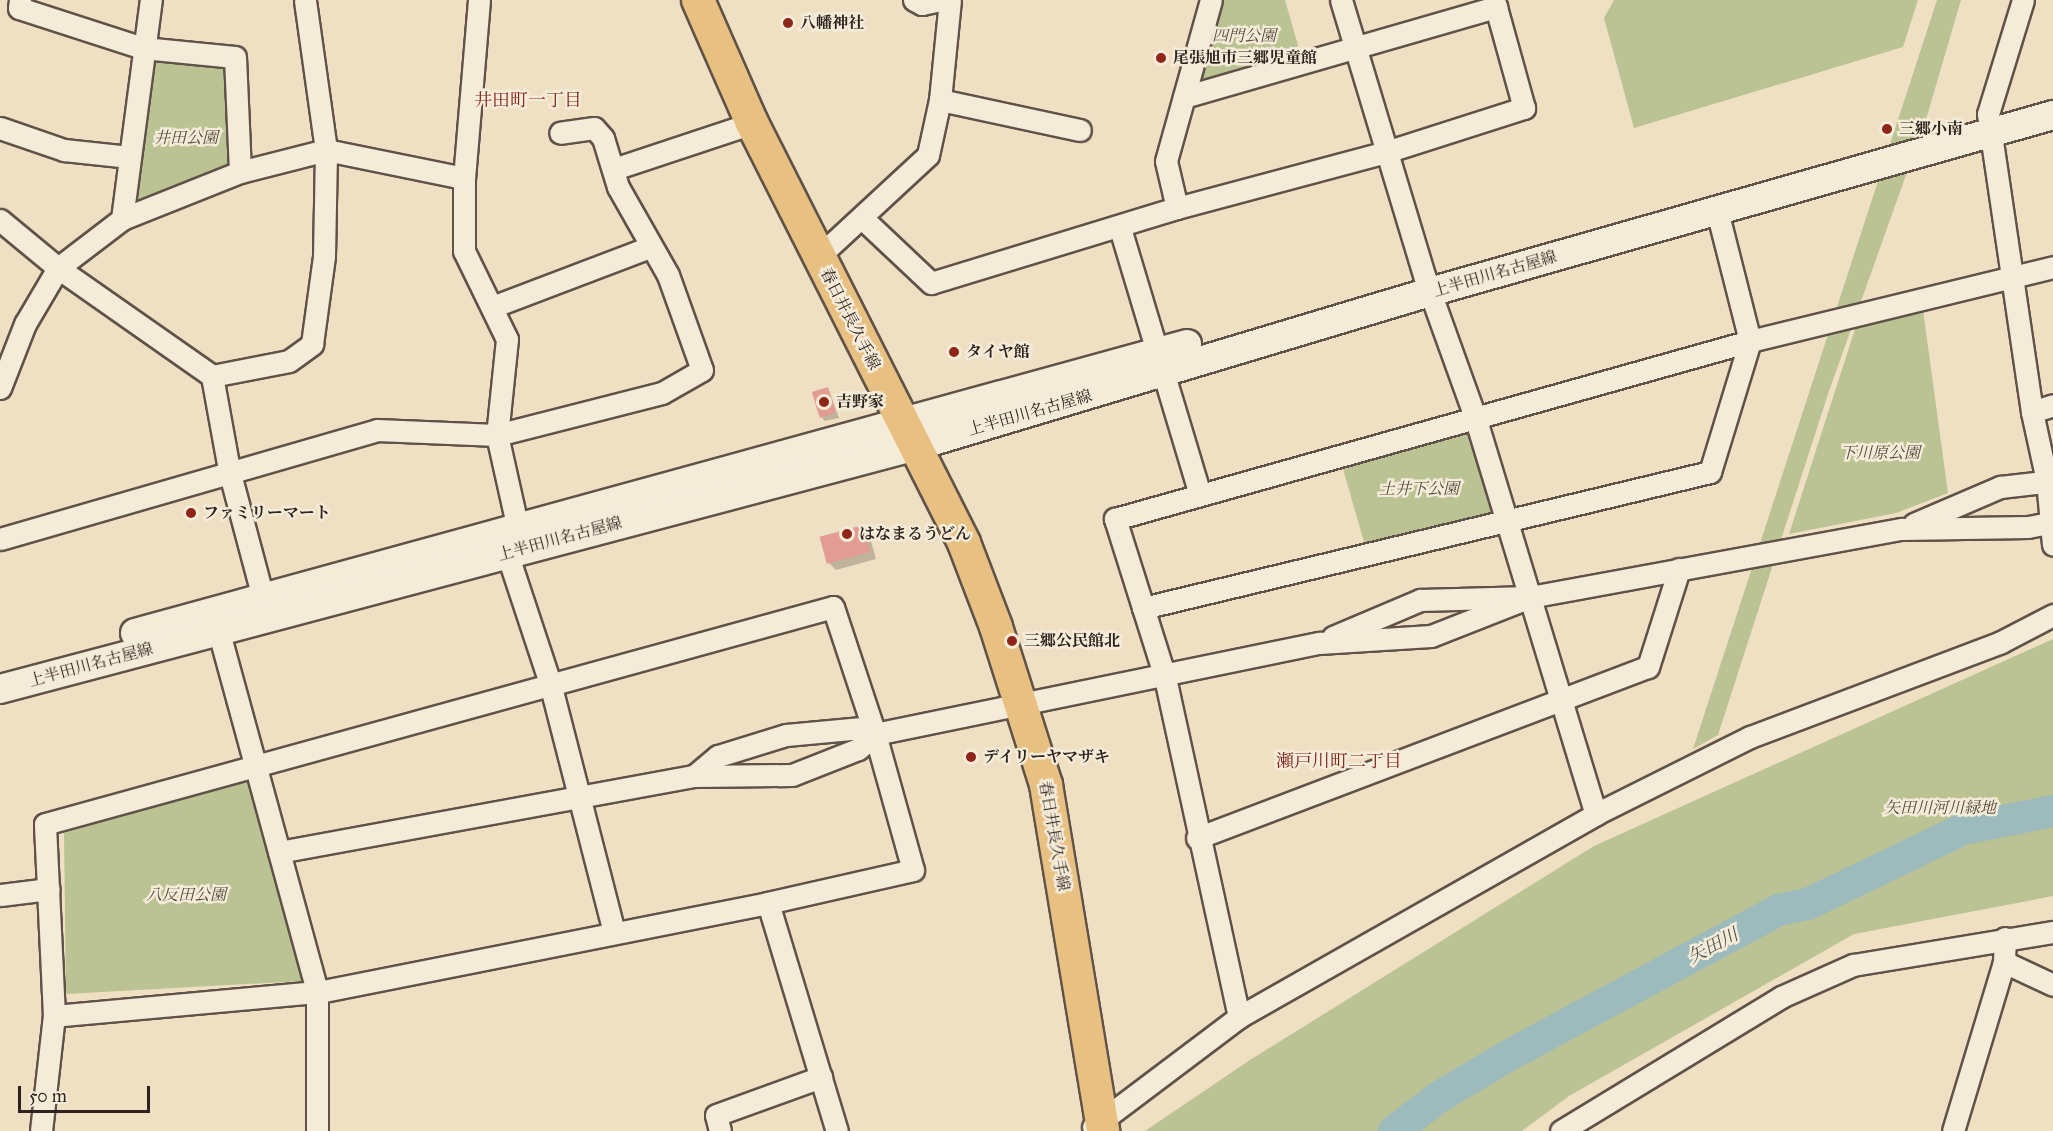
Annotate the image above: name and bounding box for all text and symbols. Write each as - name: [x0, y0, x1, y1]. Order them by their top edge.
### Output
- place label: 八幡神社: [800, 13, 864, 33]
- marker: 八幡神社: [781, 16, 795, 30]
- park label: 四門公園: [1212, 26, 1276, 46]
- place label: 尾張旭市三郷児童館: [1173, 48, 1317, 68]
- marker: 尾張旭市三郷児童館: [1154, 51, 1168, 65]
- district label: 井田町一丁目: [474, 89, 582, 111]
- place label: 三郷小南: [1899, 119, 1963, 139]
- marker: 三郷小南: [1880, 122, 1894, 136]
- park label: 井田公園: [154, 128, 218, 148]
- street label: 上半田川名古屋線: [1431, 247, 1559, 301]
- street label: 春日井長久手線: [816, 265, 884, 373]
- place label: タイヤ館: [966, 342, 1030, 362]
- marker: タイヤ館: [947, 345, 961, 359]
- street label: 上半田川名古屋線: [966, 386, 1094, 440]
- place label: 吉野家: [836, 392, 884, 412]
- marker: 吉野家: [817, 395, 831, 409]
- park label: 下川原公園: [1840, 443, 1920, 463]
- park label: 土井下公園: [1379, 479, 1459, 499]
- place label: ファミリーマート: [203, 503, 331, 523]
- marker: ファミリーマート: [184, 506, 198, 520]
- street label: 上半田川名古屋線: [496, 513, 624, 565]
- place label: はなまるうどん: [859, 524, 971, 544]
- marker: はなまるうどん: [840, 527, 854, 541]
- place label: 三郷公民館北: [1024, 631, 1120, 651]
- marker: 三郷公民館北: [1005, 634, 1019, 648]
- street label: 上半田川名古屋線: [27, 639, 155, 691]
- place label: デイリーヤマザキ: [983, 747, 1111, 767]
- marker: デイリーヤマザキ: [964, 750, 978, 764]
- district label: 瀬戸川町二丁目: [1276, 750, 1402, 772]
- street label: 春日井長久手線: [1035, 779, 1073, 893]
- park label: 矢田川河川緑地: [1884, 798, 1996, 818]
- park label: 八反田公園: [146, 885, 226, 905]
- water label: 矢田川: [1684, 924, 1742, 968]
- scale bar: [21, 1074, 153, 1112]
- text: 50 m: [29, 1085, 67, 1107]

